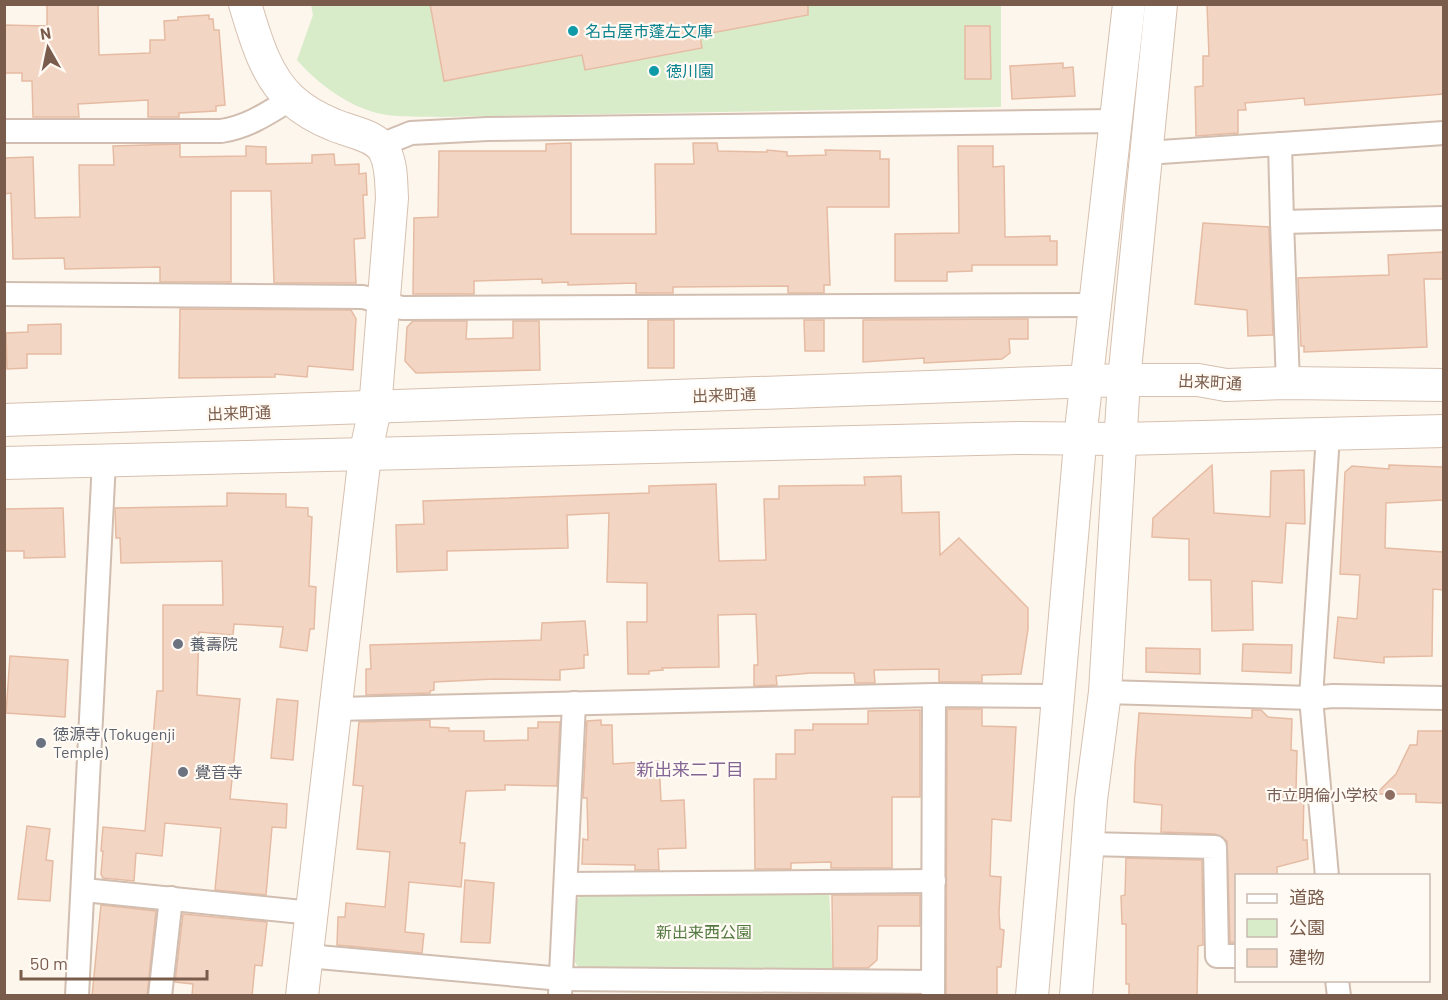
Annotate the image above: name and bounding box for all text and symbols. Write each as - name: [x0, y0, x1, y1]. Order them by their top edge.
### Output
- north arrow: [18, 18, 78, 78]
- place label: 名古屋市蓬左文庫: [585, 21, 713, 40]
- text: N: [39, 22, 52, 43]
- marker: 名古屋市蓬左文庫: [566, 24, 580, 38]
- place label: 徳川園: [666, 61, 714, 80]
- marker: 徳川園: [647, 64, 661, 78]
- street label: 出来町通: [1178, 370, 1242, 393]
- street label: 出来町通: [692, 384, 756, 405]
- street label: 出来町通: [207, 402, 271, 423]
- place label: 養壽院: [190, 634, 238, 653]
- marker: 養壽院: [171, 637, 185, 651]
- place label: 徳源寺 (Tokugenji Temple): [53, 724, 175, 761]
- marker: 徳源寺 (Tokugenji Temple): [34, 736, 48, 750]
- district label: 新出来二丁目: [636, 758, 744, 780]
- place label: 覺音寺: [195, 762, 243, 781]
- marker: 覺音寺: [176, 765, 190, 779]
- place label: 市立明倫小学校: [1266, 785, 1378, 804]
- marker: 市立明倫小学校: [1383, 788, 1397, 802]
- legend: [1235, 874, 1430, 982]
- text: 道路: [1289, 886, 1325, 908]
- text: 公園: [1289, 916, 1325, 938]
- park label: 新出来西公園: [656, 922, 752, 941]
- scale bar: [21, 943, 207, 981]
- text: 建物: [1289, 946, 1325, 968]
- text: 50 m: [30, 952, 68, 974]

